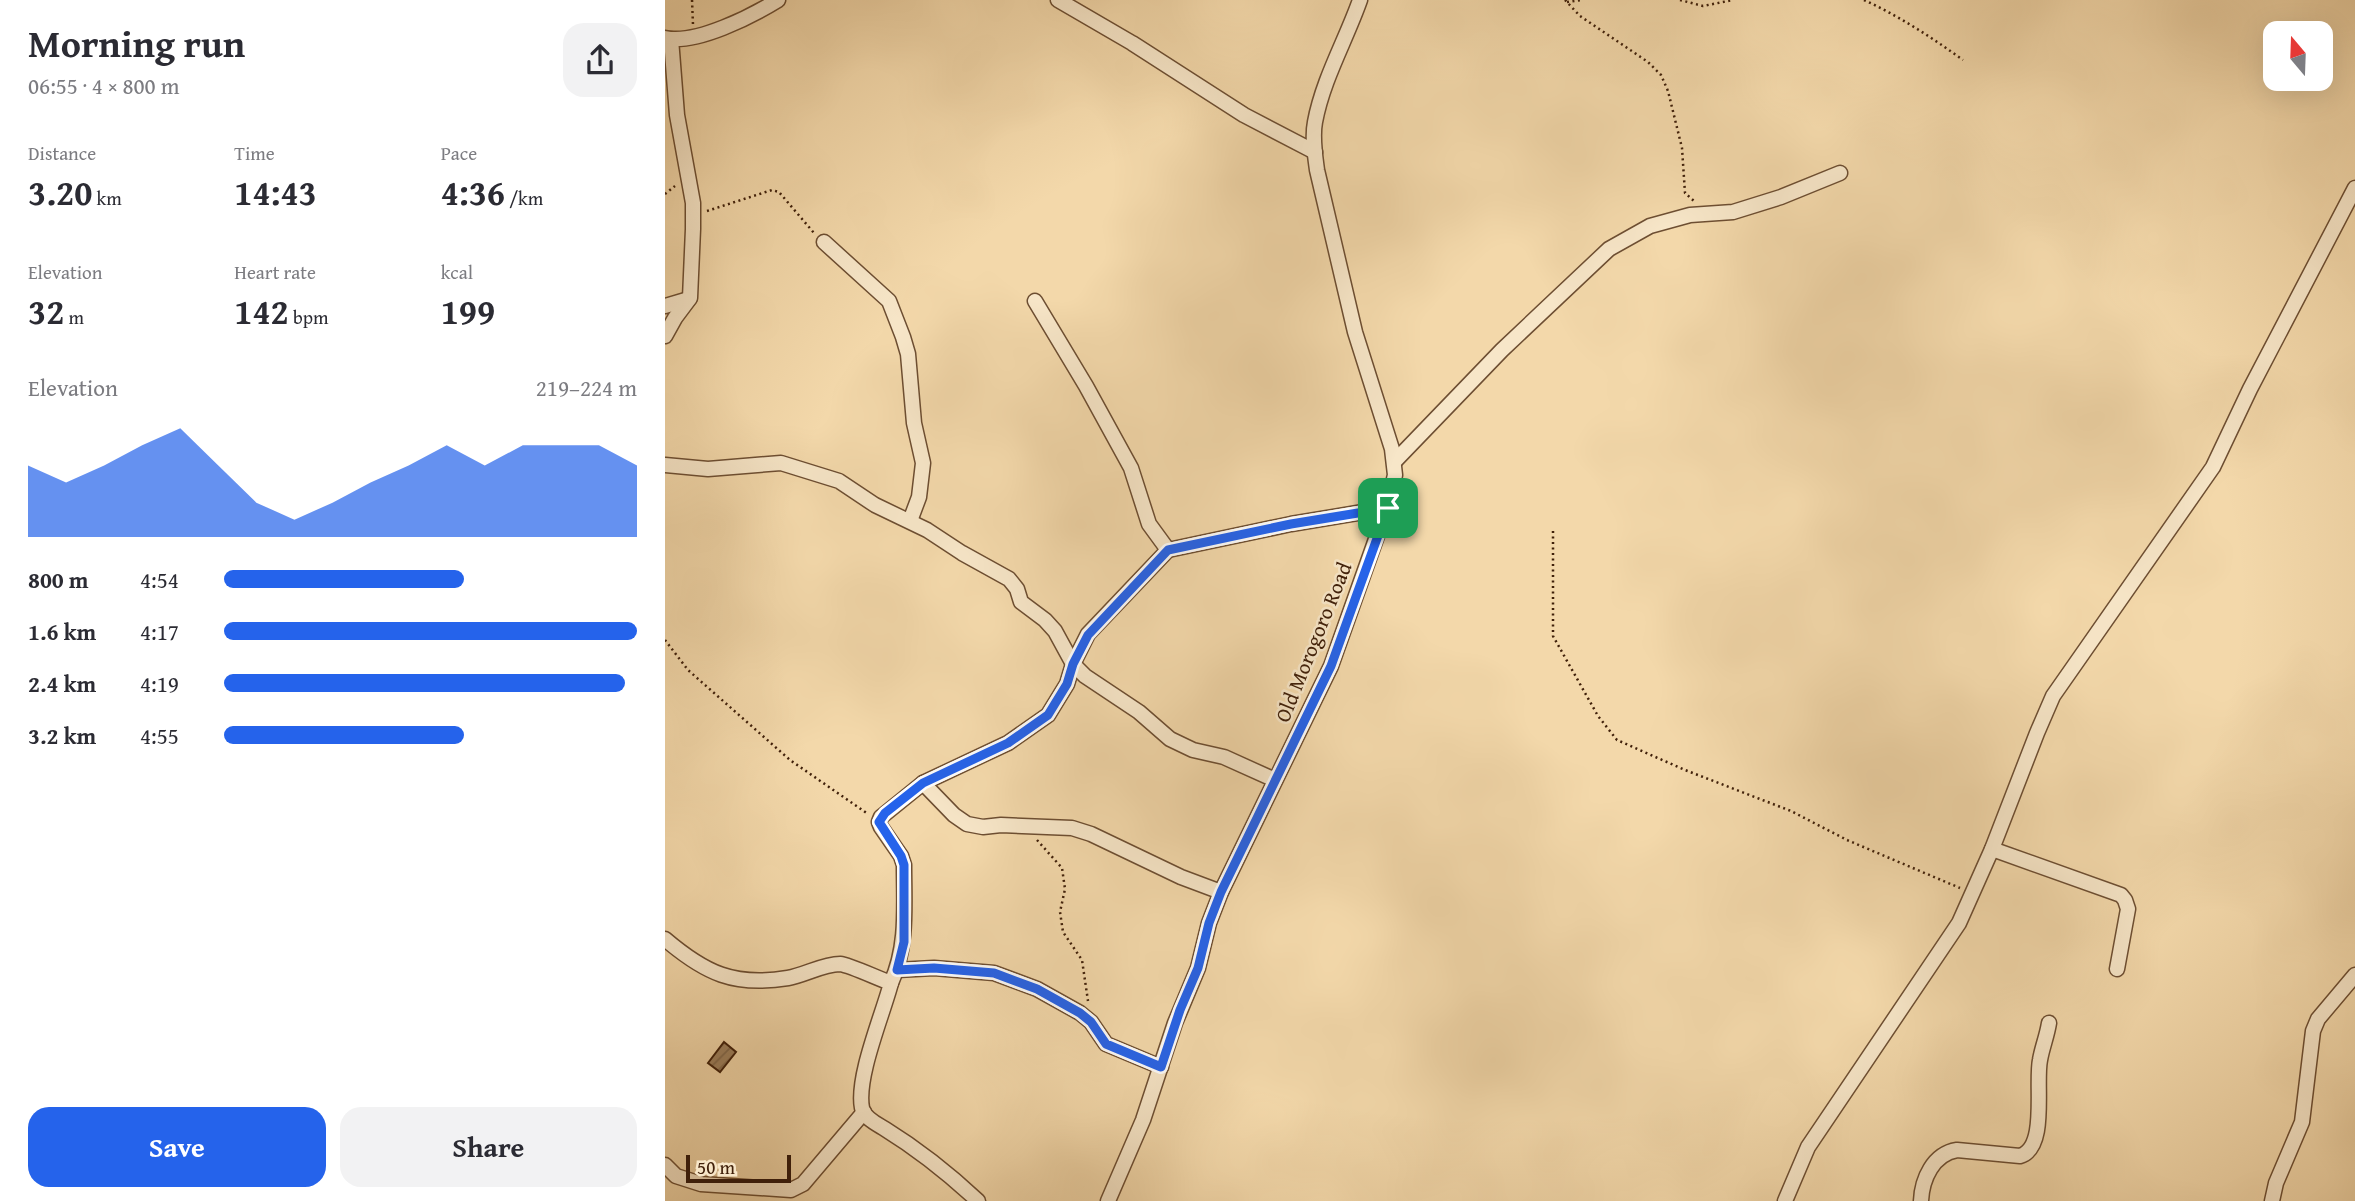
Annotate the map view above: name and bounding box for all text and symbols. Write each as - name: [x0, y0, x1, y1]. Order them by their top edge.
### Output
- text: Morning run: [28, 15, 245, 71]
- north arrow: [2263, 21, 2333, 91]
- map controls: [2263, 21, 2333, 91]
- button: share: [563, 23, 637, 97]
- text: 06:55 · 4 × 800 m: [28, 69, 180, 102]
- text: Distance: [28, 139, 96, 167]
- text: Time: [234, 139, 275, 167]
- text: Pace: [441, 139, 477, 167]
- text: 3.20: [28, 167, 92, 218]
- text: 14:43: [234, 167, 317, 218]
- text: 4:36: [441, 167, 505, 218]
- text: km: [92, 184, 122, 212]
- text: /km: [505, 184, 543, 212]
- text: Elevation: [28, 258, 102, 286]
- text: Heart rate: [234, 258, 316, 286]
- text: kcal: [441, 258, 473, 286]
- text: 32: [28, 286, 64, 337]
- text: 142: [234, 286, 289, 337]
- text: 199: [441, 286, 495, 337]
- text: m: [64, 303, 84, 331]
- text: bpm: [289, 303, 329, 331]
- text: Elevation: [28, 371, 118, 404]
- text: 219–224 m: [536, 371, 637, 404]
- pin: [1358, 478, 1418, 538]
- icon: arrive: [1369, 489, 1407, 527]
- street label: Old Morogoro Road: [1267, 557, 1360, 727]
- text: 800 m: [28, 563, 89, 596]
- text: 4:54: [140, 563, 179, 596]
- text: 1.6 km: [28, 615, 96, 648]
- text: 4:17: [140, 615, 179, 648]
- text: 2.4 km: [28, 667, 96, 700]
- text: 4:19: [140, 667, 179, 700]
- text: 3.2 km: [28, 719, 96, 752]
- text: 4:55: [140, 719, 179, 752]
- button: Save: [28, 1107, 326, 1187]
- button: Share: [340, 1107, 637, 1187]
- scale bar: [686, 1152, 791, 1184]
- text: 50 m: [697, 1153, 735, 1181]

